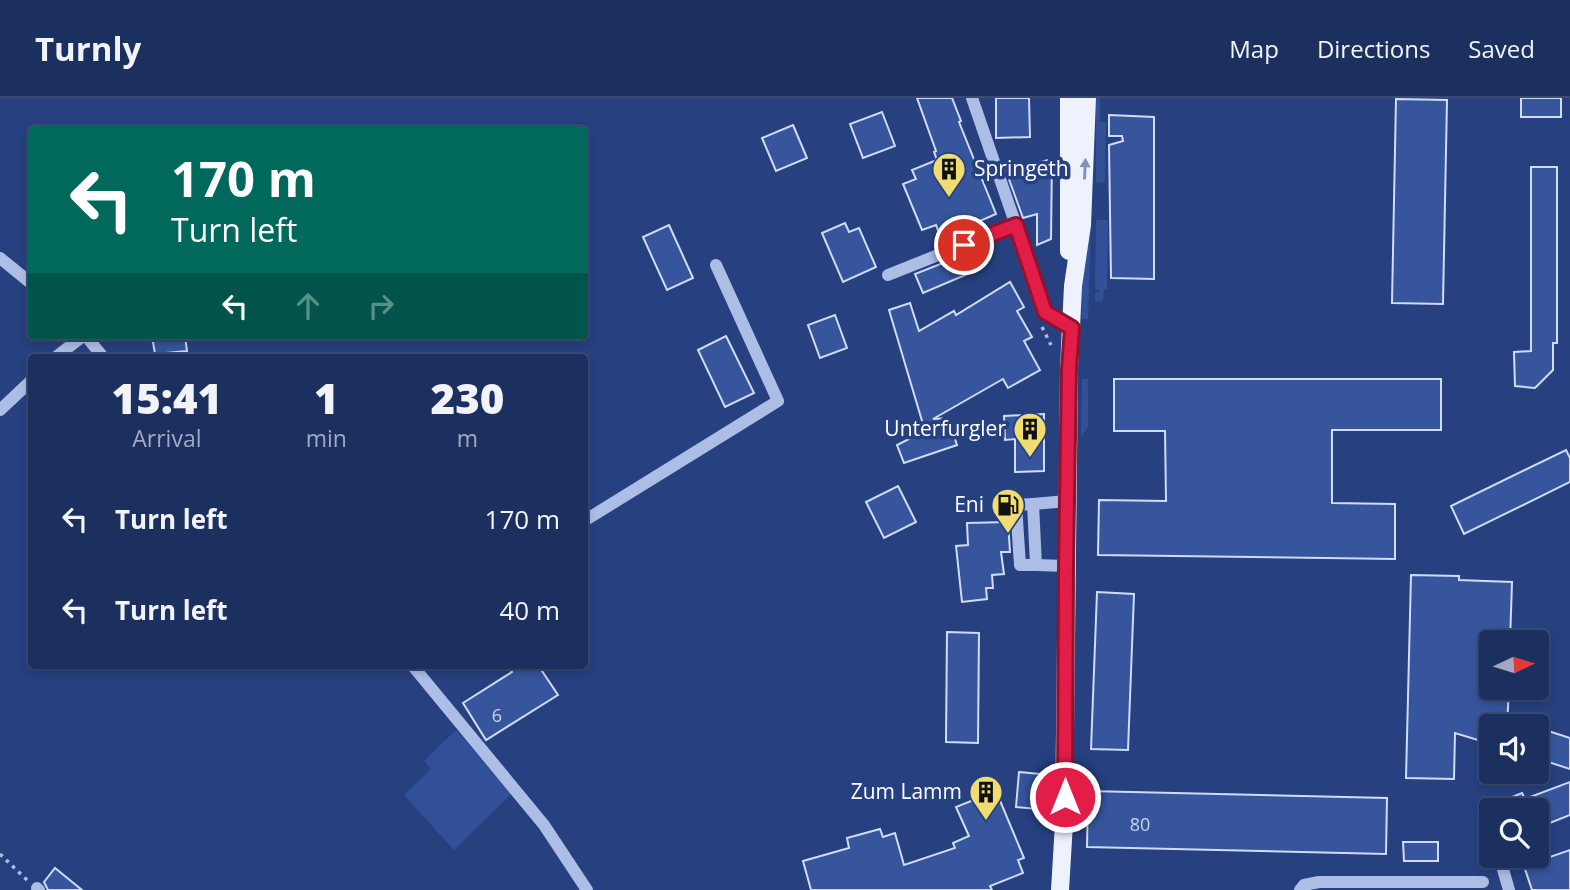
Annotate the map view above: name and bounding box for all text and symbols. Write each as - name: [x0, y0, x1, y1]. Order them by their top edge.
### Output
- text: Turnly: [35, 26, 141, 71]
- text: Map: [1229, 32, 1279, 65]
- text: Directions: [1317, 32, 1430, 65]
- text: Saved: [1468, 32, 1535, 65]
- text: 170 m: [171, 145, 316, 211]
- building icon: Springeth: [930, 150, 968, 199]
- icon: left: [56, 154, 147, 245]
- place label: Springeth: [974, 154, 1069, 182]
- one-way arrow: [1079, 158, 1090, 180]
- text: Turn left: [171, 208, 297, 251]
- pin: [934, 215, 994, 275]
- icon: arrive: [945, 226, 983, 264]
- icon: left: [216, 287, 254, 325]
- icon: ahead: [289, 287, 327, 325]
- icon: right: [362, 287, 400, 325]
- text: 15:41: [112, 369, 222, 426]
- text: 1: [314, 369, 339, 426]
- text: 230: [431, 369, 504, 426]
- building icon: Unterfurgler: [1011, 410, 1049, 459]
- place label: Unterfurgler: [884, 414, 1006, 442]
- text: Arrival: [132, 422, 202, 454]
- text: min: [306, 422, 347, 454]
- text: m: [457, 422, 478, 454]
- fuel station icon: Eni: [989, 486, 1027, 535]
- place label: Eni: [954, 490, 984, 518]
- icon: left: [56, 500, 94, 538]
- text: Turn left: [115, 501, 227, 537]
- text: 170 m: [485, 501, 560, 537]
- icon: left: [56, 591, 94, 629]
- text: Turn left: [115, 592, 227, 628]
- text: 40 m: [499, 592, 560, 628]
- north arrow: [1479, 630, 1549, 700]
- map controls: [1479, 630, 1549, 868]
- house number: 6: [492, 703, 502, 727]
- button: sound: [1479, 714, 1549, 784]
- position arrow: [1028, 760, 1102, 834]
- building icon: Zum Lamm: [967, 773, 1005, 822]
- place label: Zum Lamm: [851, 777, 962, 805]
- button: search: [1479, 798, 1549, 868]
- house number: 80: [1130, 812, 1150, 836]

